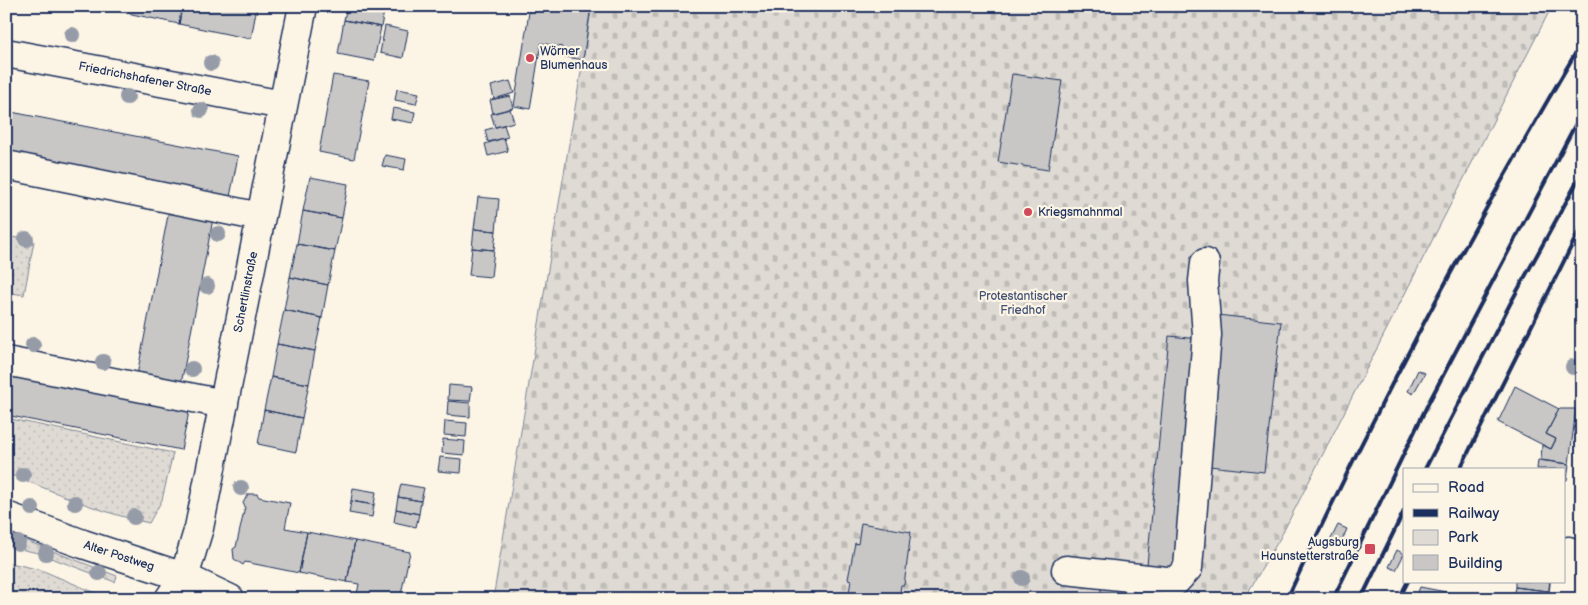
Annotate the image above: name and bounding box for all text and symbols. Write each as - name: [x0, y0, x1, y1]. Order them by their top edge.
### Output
- place label: Wörner Blumenhaus: [540, 44, 608, 73]
- marker: Wörner Blumenhaus: [524, 52, 536, 64]
- street label: Friedrichshafener Straße: [77, 59, 213, 99]
- place label: Kriegsmahnmal: [1038, 205, 1122, 220]
- marker: Kriegsmahnmal: [1022, 206, 1034, 218]
- street label: Schertlinstraße: [231, 250, 261, 334]
- park label: Protestantischer Friedhof: [979, 289, 1068, 318]
- legend: [1403, 468, 1566, 582]
- text: Road: [1448, 478, 1484, 497]
- text: Railway: [1448, 504, 1499, 523]
- text: Park: [1448, 528, 1479, 547]
- place label: Augsburg Haunstetterstraße: [1261, 535, 1359, 564]
- street label: Alter Postweg: [82, 538, 156, 575]
- marker: Augsburg Haunstetterstraße: [1363, 542, 1377, 556]
- text: Building: [1448, 554, 1503, 573]

